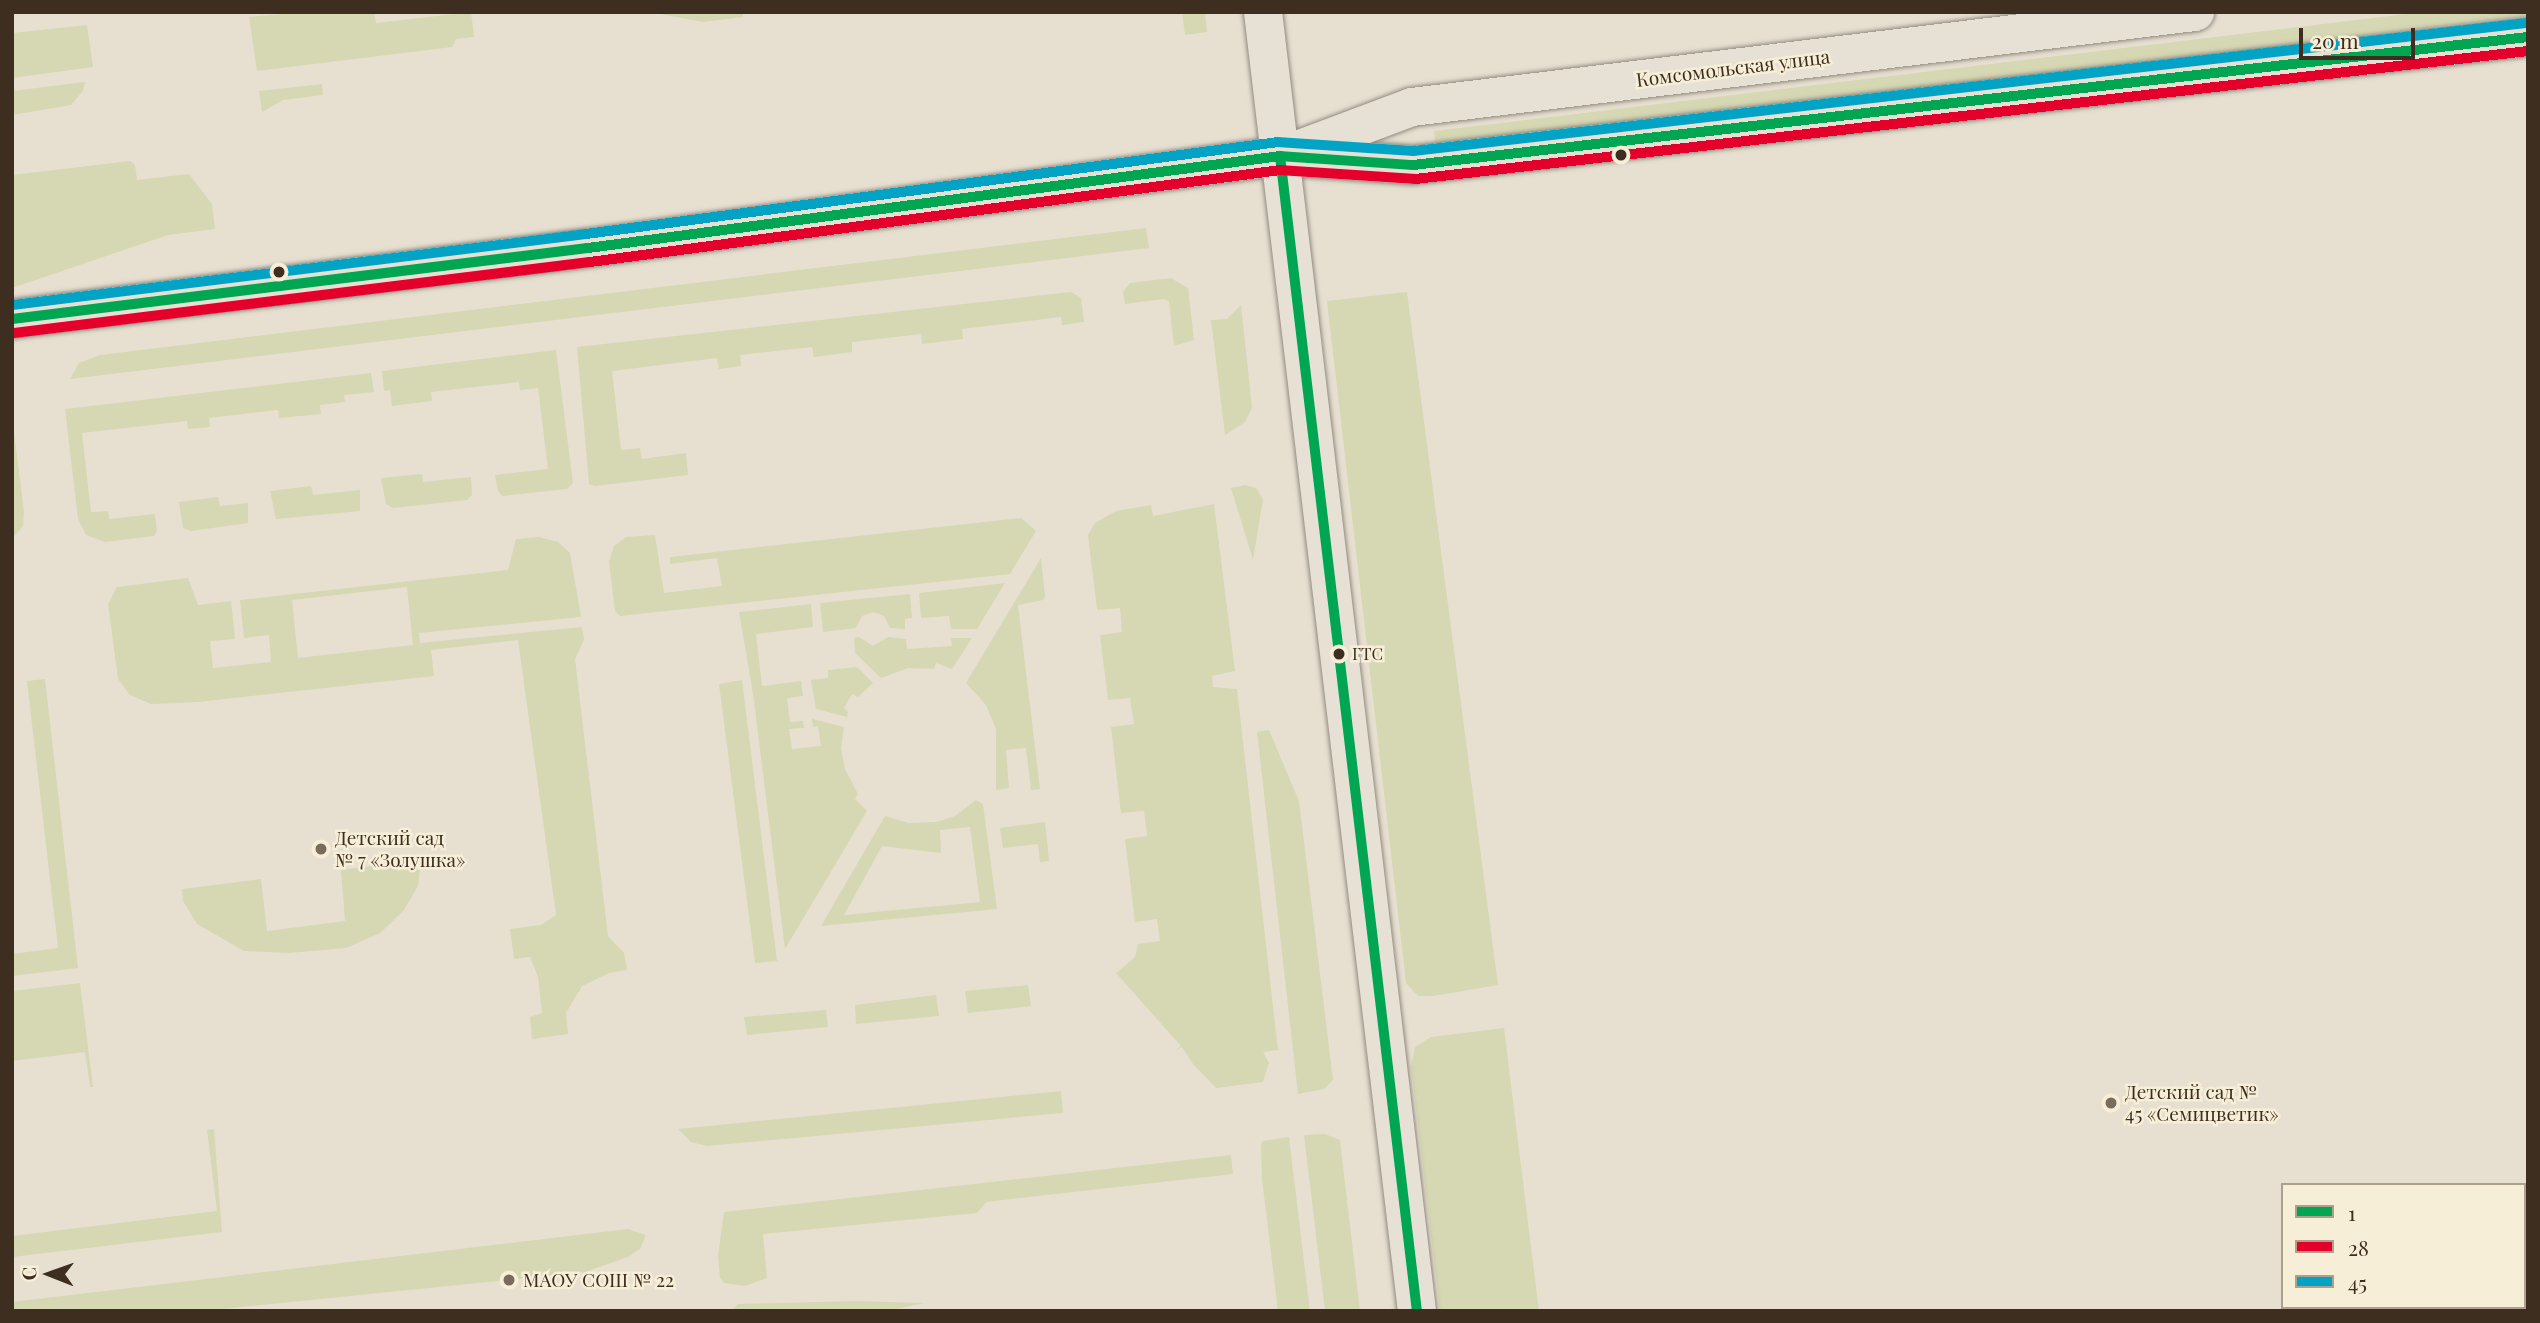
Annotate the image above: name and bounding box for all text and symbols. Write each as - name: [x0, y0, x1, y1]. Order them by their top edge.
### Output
- scale bar: [2302, 14, 2418, 58]
- text: 20 m: [2312, 26, 2359, 54]
- street label: Комсомольская улица: [1635, 45, 1831, 91]
- unlabelled marker: [1614, 148, 1628, 162]
- unlabelled marker: [272, 265, 286, 279]
- place label: ГТС: [1352, 644, 1383, 664]
- marker: ГТС: [1332, 647, 1346, 661]
- place label: Детский сад № 7 «Золушка»: [335, 827, 466, 871]
- marker: Детский сад № 7 «Золушка»: [313, 841, 329, 857]
- place label: Детский сад № 45 «Семицветик»: [2125, 1081, 2279, 1125]
- marker: Детский сад № 45 «Семицветик»: [2103, 1095, 2119, 1111]
- legend: [2281, 1183, 2526, 1309]
- text: 1: [2348, 1198, 2356, 1226]
- text: 28: [2348, 1233, 2369, 1261]
- north arrow: [14, 1239, 84, 1309]
- text: С: [15, 1267, 41, 1281]
- text: 45: [2348, 1268, 2367, 1296]
- place label: МАОУ СОШ № 22: [523, 1269, 674, 1291]
- marker: МАОУ СОШ № 22: [501, 1272, 517, 1288]

